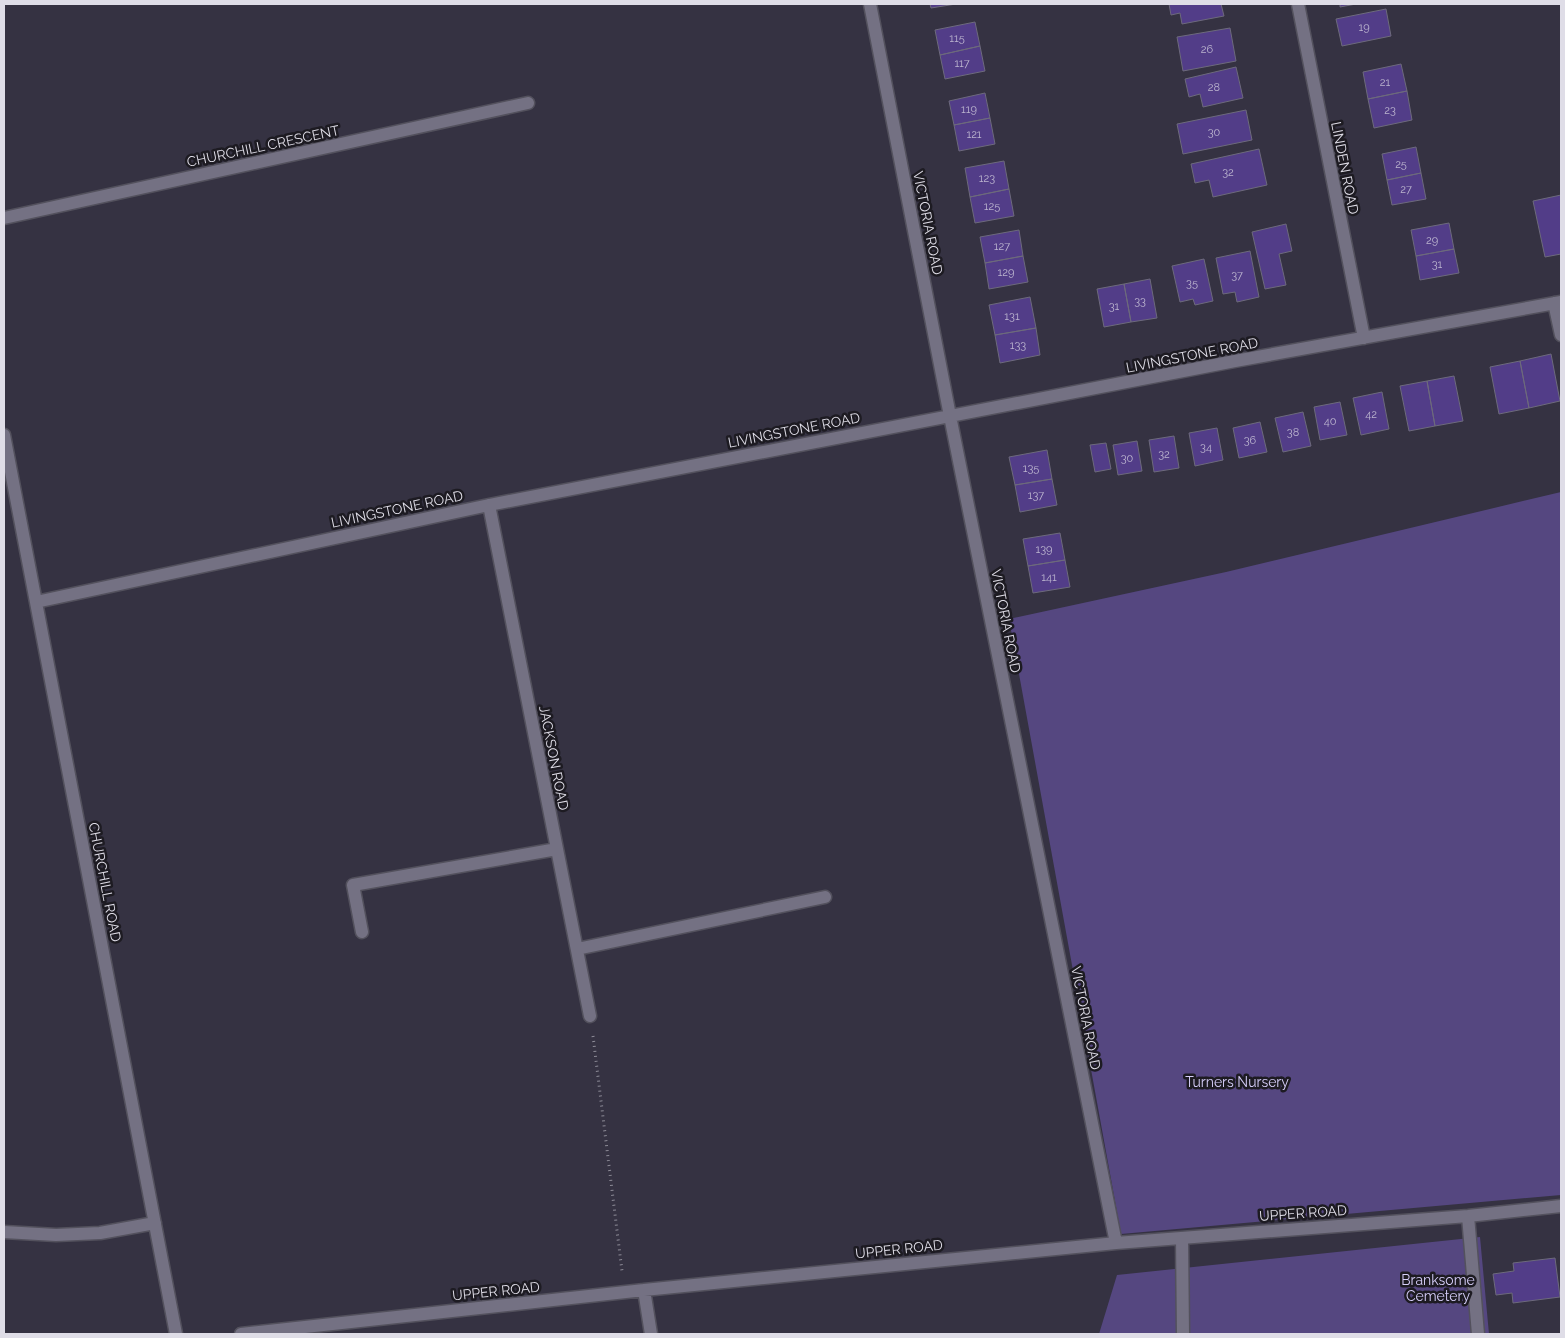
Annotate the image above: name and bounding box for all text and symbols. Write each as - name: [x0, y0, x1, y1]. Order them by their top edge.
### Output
- house number: 19: [1358, 21, 1370, 34]
- house number: 115: [949, 32, 965, 45]
- house number: 26: [1201, 43, 1214, 56]
- house number: 117: [954, 57, 970, 70]
- house number: 21: [1380, 76, 1391, 89]
- house number: 28: [1208, 81, 1220, 94]
- house number: 119: [961, 103, 977, 116]
- house number: 23: [1384, 104, 1396, 117]
- street label: LINDEN ROAD: [1328, 120, 1362, 216]
- street label: CHURCHILL CRESCENT: [185, 122, 341, 170]
- house number: 30: [1208, 126, 1221, 139]
- house number: 121: [966, 128, 982, 141]
- house number: 25: [1395, 158, 1407, 171]
- house number: 32: [1222, 166, 1234, 179]
- street label: VICTORIA ROAD: [910, 170, 946, 276]
- house number: 123: [979, 172, 995, 185]
- house number: 27: [1400, 183, 1412, 196]
- house number: 125: [984, 200, 1000, 213]
- house number: 29: [1426, 234, 1438, 247]
- house number: 127: [994, 240, 1010, 253]
- house number: 31: [1432, 258, 1443, 271]
- house number: 129: [998, 266, 1014, 279]
- house number: 37: [1231, 269, 1243, 282]
- house number: 35: [1186, 277, 1198, 290]
- house number: 33: [1134, 295, 1146, 308]
- house number: 31: [1109, 300, 1120, 313]
- house number: 131: [1004, 310, 1020, 323]
- street label: LIVINGSTONE ROAD: [1125, 334, 1259, 376]
- house number: 133: [1010, 339, 1026, 352]
- house number: 42: [1365, 408, 1377, 421]
- street label: LIVINGSTONE ROAD: [727, 409, 861, 451]
- house number: 40: [1324, 415, 1337, 428]
- house number: 38: [1287, 426, 1299, 439]
- house number: 36: [1244, 434, 1257, 447]
- house number: 34: [1200, 441, 1212, 454]
- house number: 32: [1158, 448, 1170, 461]
- house number: 30: [1121, 452, 1134, 465]
- house number: 135: [1023, 462, 1039, 475]
- street label: LIVINGSTONE ROAD: [330, 487, 464, 531]
- house number: 137: [1028, 489, 1044, 502]
- house number: 139: [1035, 543, 1053, 556]
- street label: VICTORIA ROAD: [988, 568, 1024, 674]
- house number: 141: [1041, 571, 1057, 584]
- street label: JACKSON ROAD: [536, 704, 572, 812]
- street label: CHURCHILL ROAD: [86, 821, 124, 943]
- street label: VICTORIA ROAD: [1068, 965, 1104, 1071]
- park label: Turners Nursery: [1185, 1074, 1289, 1090]
- street label: UPPER ROAD: [1259, 1202, 1347, 1224]
- street label: UPPER ROAD: [854, 1236, 944, 1262]
- park label: Branksome Cemetery: [1401, 1272, 1475, 1304]
- street label: UPPER ROAD: [451, 1278, 541, 1304]

